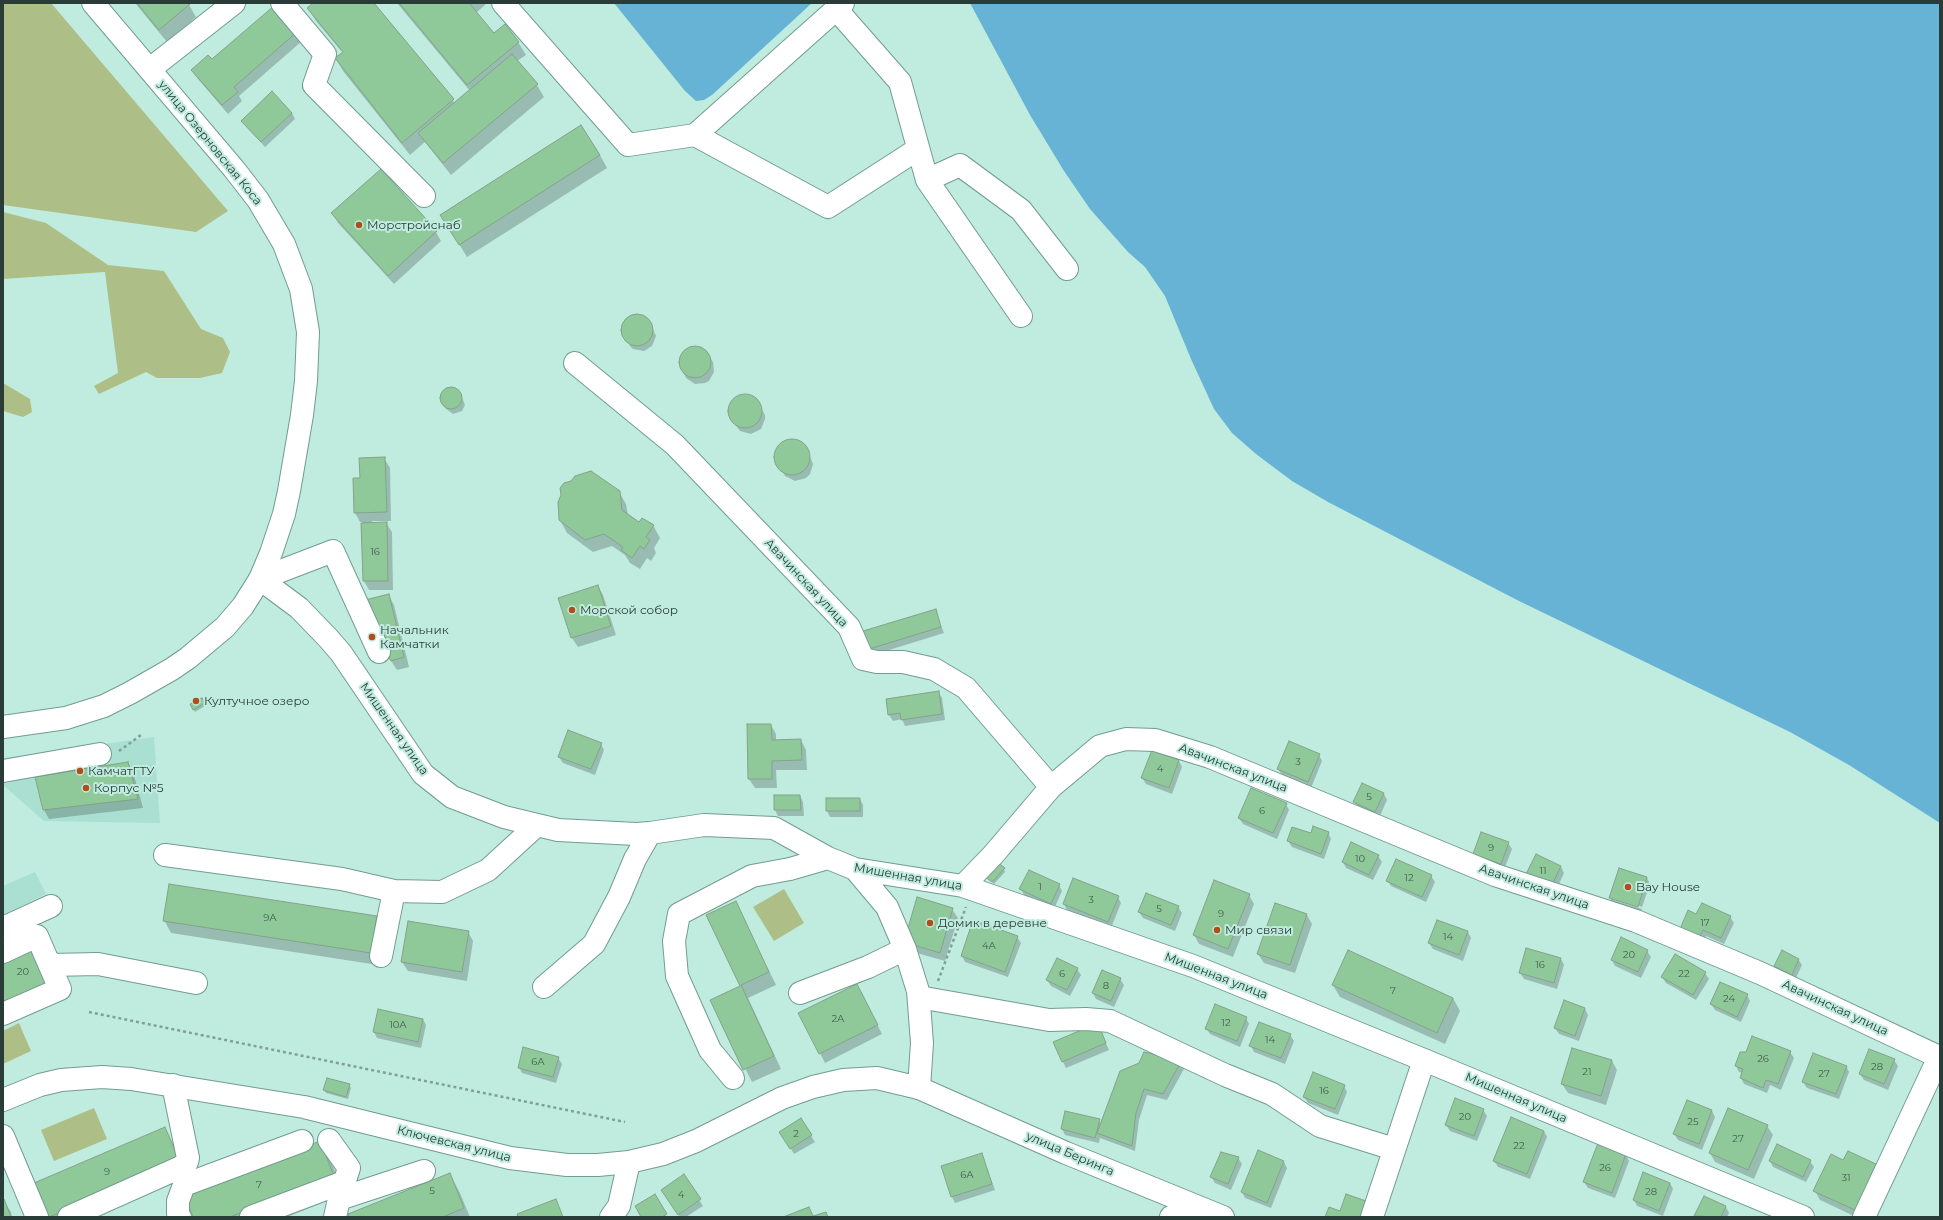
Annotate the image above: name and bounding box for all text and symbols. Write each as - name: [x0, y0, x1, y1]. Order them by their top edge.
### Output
- street label: улица Озерновская Коса: [155, 78, 265, 208]
- place label: Морстройснаб: [367, 218, 461, 232]
- marker: Морстройснаб: [354, 220, 364, 230]
- street label: Авачинская улица: [761, 536, 851, 630]
- house number: 16: [370, 546, 380, 558]
- place label: Морской собор: [580, 603, 678, 617]
- marker: Морской собор: [567, 605, 577, 615]
- place label: Начальник Камчатки: [380, 623, 449, 651]
- marker: Начальник Камчатки: [367, 632, 377, 642]
- street label: Мишенная улица: [357, 680, 431, 778]
- place label: Култучное озеро: [204, 694, 309, 708]
- marker: Култучное озеро: [191, 696, 201, 706]
- street label: Авачинская улица: [1177, 741, 1289, 795]
- house number: 3: [1295, 756, 1301, 768]
- house number: 4: [1157, 763, 1163, 775]
- place label: КамчатГТУ: [88, 764, 154, 778]
- marker: КамчатГТУ: [75, 766, 85, 776]
- place label: Корпус №5: [94, 781, 164, 795]
- marker: Корпус №5: [81, 783, 91, 793]
- house number: 5: [1366, 791, 1372, 803]
- house number: 6: [1259, 805, 1265, 817]
- house number: 9: [1488, 842, 1494, 854]
- house number: 10: [1355, 853, 1365, 865]
- street label: Мишенная улица: [853, 860, 963, 894]
- street label: Авачинская улица: [1477, 861, 1591, 913]
- house number: 11: [1539, 865, 1547, 877]
- house number: 12: [1404, 872, 1414, 884]
- place label: Bay House: [1636, 880, 1700, 894]
- house number: 1: [1038, 881, 1042, 893]
- marker: Bay House: [1623, 882, 1633, 892]
- house number: 3: [1088, 894, 1094, 906]
- house number: 5: [1156, 903, 1162, 915]
- house number: 9: [1218, 908, 1224, 920]
- house number: 9А: [263, 912, 277, 924]
- place label: Домик в деревне: [938, 916, 1047, 930]
- house number: 17: [1700, 917, 1710, 929]
- marker: Домик в деревне: [925, 918, 935, 928]
- place label: Мир связи: [1225, 923, 1292, 937]
- marker: Мир связи: [1212, 925, 1222, 935]
- house number: 14: [1443, 931, 1453, 943]
- house number: 4А: [982, 940, 996, 952]
- house number: 20: [1623, 949, 1635, 961]
- street label: Мишенная улица: [1162, 950, 1270, 1002]
- house number: 16: [1535, 959, 1545, 971]
- house number: 20: [17, 966, 29, 978]
- house number: 6: [1059, 968, 1065, 980]
- house number: 22: [1678, 968, 1690, 980]
- street label: Авачинская улица: [1780, 977, 1890, 1039]
- house number: 8: [1103, 980, 1109, 992]
- house number: 7: [1390, 985, 1396, 997]
- house number: 24: [1723, 993, 1735, 1005]
- house number: 2А: [831, 1013, 845, 1025]
- house number: 12: [1221, 1017, 1231, 1029]
- house number: 10А: [389, 1019, 407, 1031]
- house number: 14: [1265, 1034, 1275, 1046]
- house number: 26: [1757, 1053, 1769, 1065]
- house number: 6А: [531, 1056, 545, 1068]
- house number: 28: [1871, 1061, 1883, 1073]
- house number: 21: [1582, 1066, 1592, 1078]
- house number: 27: [1818, 1068, 1830, 1080]
- street label: Мишенная улица: [1463, 1070, 1569, 1126]
- house number: 16: [1319, 1085, 1329, 1097]
- house number: 20: [1459, 1111, 1471, 1123]
- house number: 25: [1687, 1116, 1699, 1128]
- street label: Ключевская улица: [396, 1123, 512, 1165]
- house number: 2: [793, 1128, 799, 1140]
- street label: улица Беринга: [1024, 1129, 1116, 1179]
- house number: 27: [1732, 1133, 1744, 1145]
- house number: 22: [1513, 1140, 1525, 1152]
- house number: 26: [1599, 1162, 1611, 1174]
- house number: 9: [104, 1166, 110, 1178]
- house number: 6А: [960, 1169, 974, 1181]
- house number: 31: [1841, 1172, 1851, 1184]
- house number: 7: [256, 1179, 262, 1191]
- house number: 5: [429, 1185, 435, 1197]
- house number: 28: [1645, 1186, 1657, 1198]
- house number: 4: [678, 1189, 684, 1201]

